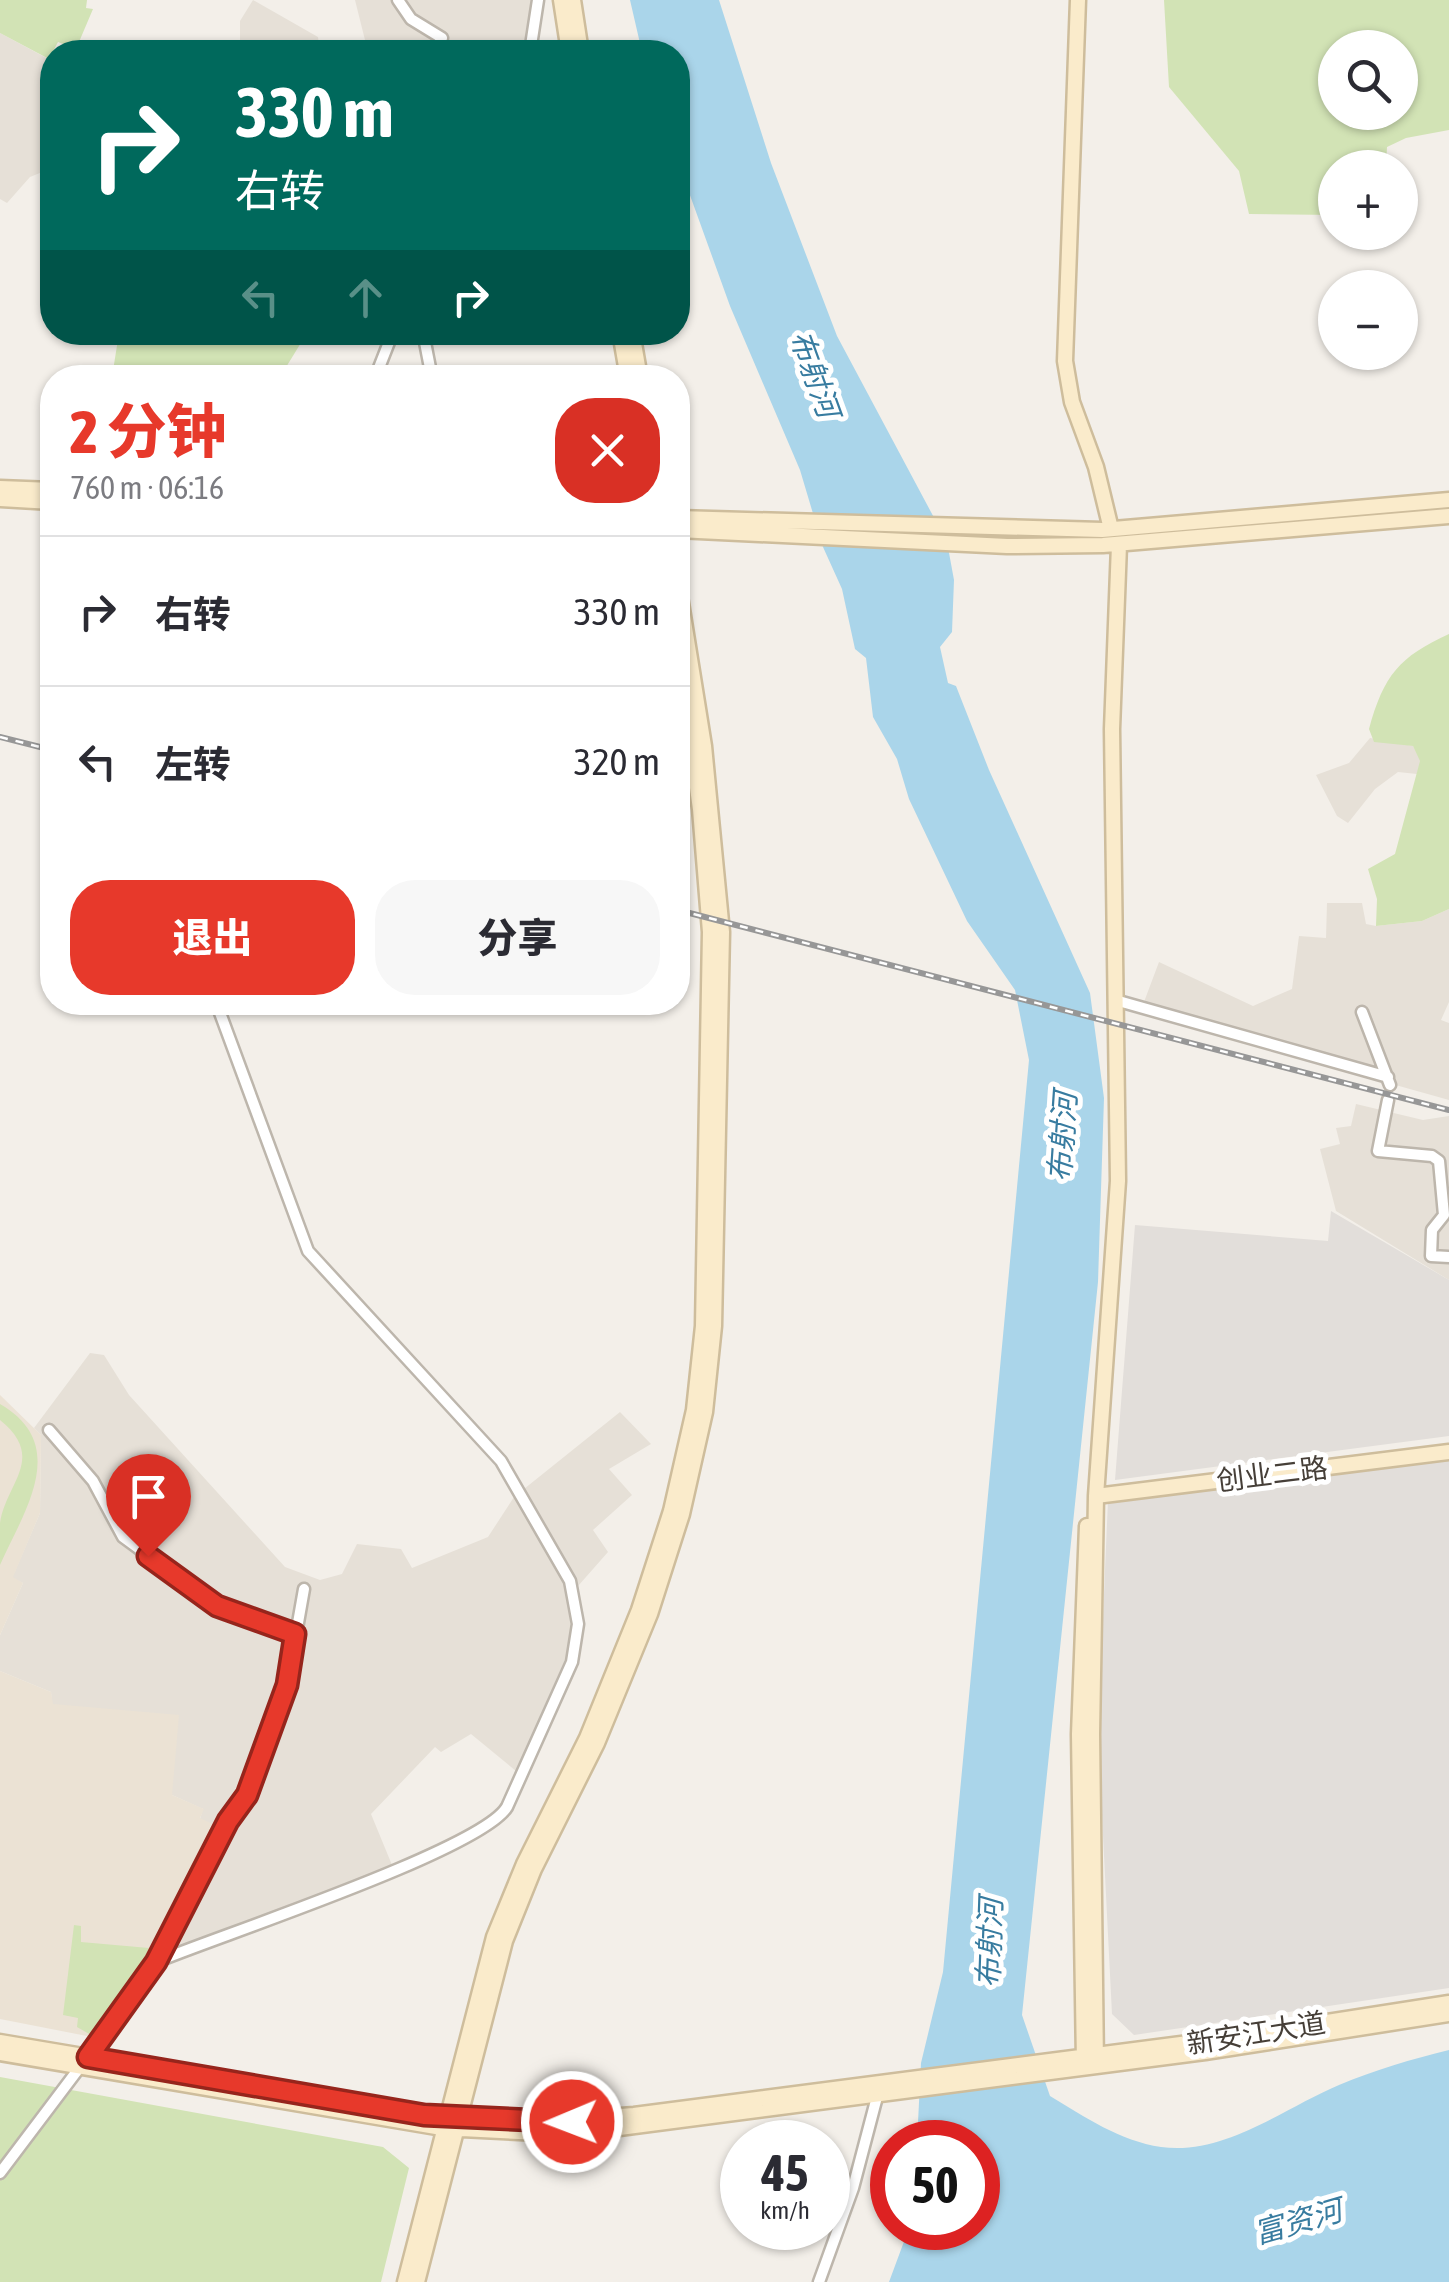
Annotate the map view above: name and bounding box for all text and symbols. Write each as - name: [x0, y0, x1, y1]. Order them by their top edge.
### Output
- map controls: [1318, 30, 1418, 370]
- button: search: [1318, 30, 1418, 130]
- text: 330 m: [235, 72, 394, 152]
- icon: right: [70, 80, 200, 210]
- button: +: [1318, 150, 1418, 250]
- text: 右转: [235, 165, 325, 217]
- icon: left: [233, 270, 288, 325]
- icon: ahead: [338, 270, 393, 325]
- icon: right: [443, 270, 498, 325]
- button: −: [1318, 270, 1418, 370]
- water label: 布射河: [784, 326, 848, 426]
- text: 2 分钟: [70, 397, 226, 466]
- button: close: [555, 398, 660, 503]
- text: 760 m · 06:16: [70, 469, 224, 506]
- icon: right: [70, 584, 125, 639]
- text: 330 m: [574, 590, 660, 633]
- text: 右转: [155, 593, 231, 636]
- icon: left: [70, 734, 125, 789]
- text: 320 m: [574, 740, 660, 783]
- text: 左转: [155, 743, 231, 786]
- button: 退出: [70, 880, 355, 995]
- button: 分享: [375, 880, 660, 995]
- water label: 布射河: [1042, 1086, 1082, 1183]
- street label: 创业二路: [1214, 1451, 1330, 1497]
- pin: [106, 1454, 191, 1557]
- icon: arrive: [121, 1469, 176, 1524]
- water label: 布射河: [970, 1892, 1008, 1989]
- street label: 新安江大道: [1184, 2006, 1328, 2060]
- position arrow: [520, 2070, 624, 2174]
- speed limit sign: 50: [870, 2120, 1000, 2250]
- text: 45: [761, 2144, 808, 2202]
- water label: 富资河: [1250, 2191, 1350, 2250]
- text: km/h: [760, 2196, 810, 2224]

